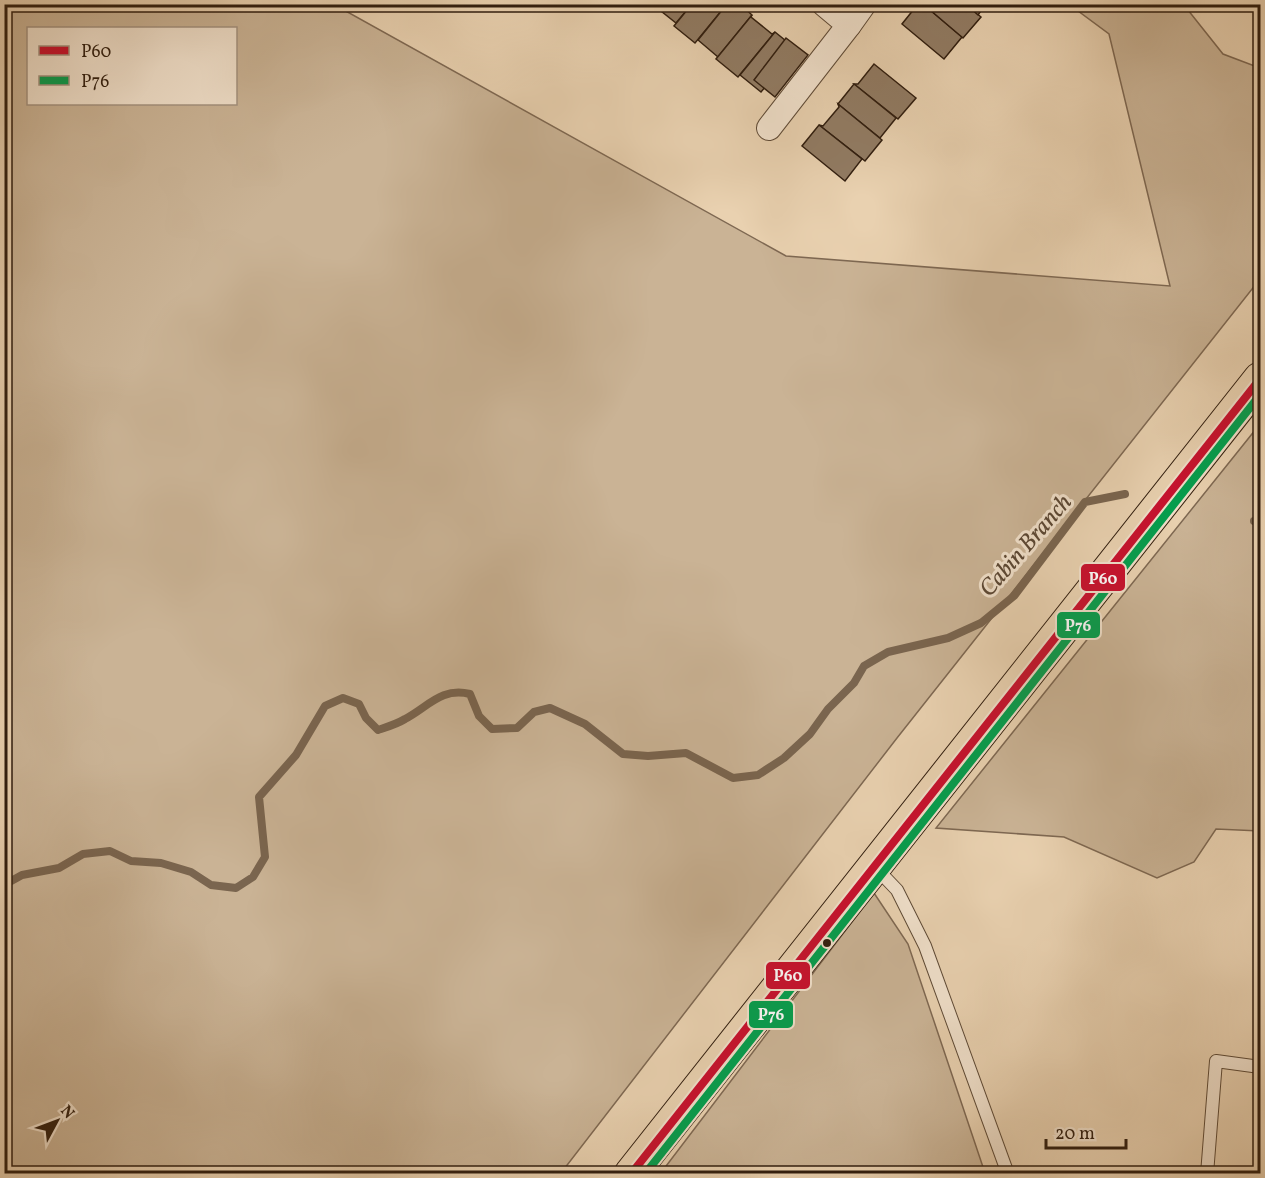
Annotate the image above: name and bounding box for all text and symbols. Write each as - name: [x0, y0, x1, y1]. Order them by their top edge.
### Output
- legend: [27, 27, 237, 105]
- text: P60: [81, 40, 112, 65]
- text: P76: [81, 70, 109, 95]
- water label: Cabin Branch: [972, 487, 1081, 605]
- line badge: P60: [1080, 563, 1126, 592]
- text: P60: [1089, 569, 1118, 591]
- line badge: P76: [1056, 611, 1101, 639]
- text: P76: [1065, 616, 1091, 638]
- unlabelled marker: [821, 937, 833, 949]
- line badge: P60: [765, 961, 811, 990]
- text: P60: [774, 966, 803, 988]
- line badge: P76: [748, 1000, 794, 1029]
- text: P76: [758, 1005, 784, 1027]
- north arrow: [27, 1091, 87, 1151]
- text: N: [55, 1101, 79, 1124]
- scale bar: [1046, 1112, 1126, 1150]
- text: 20 m: [1055, 1122, 1095, 1147]

